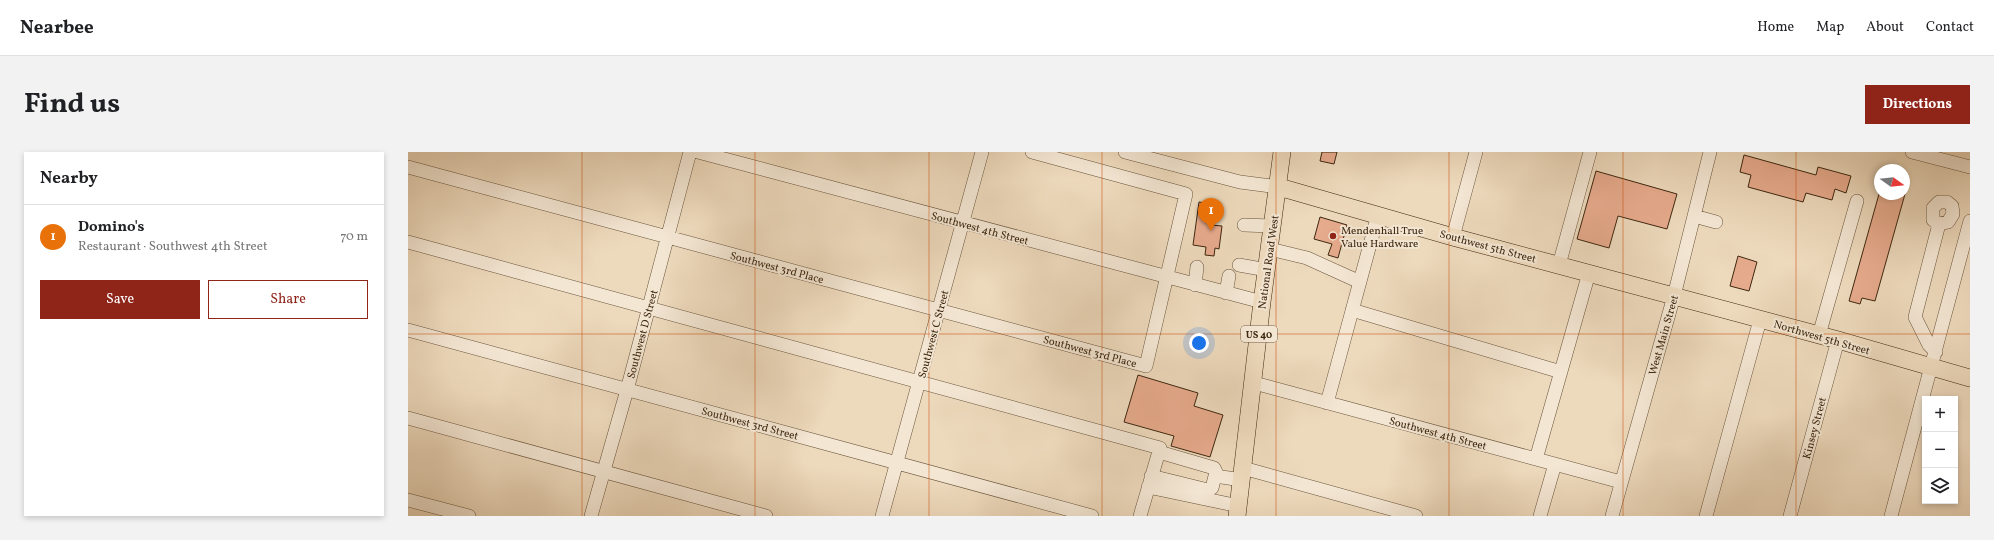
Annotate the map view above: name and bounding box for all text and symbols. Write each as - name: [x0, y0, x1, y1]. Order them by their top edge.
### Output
- text: Nearbee: [20, 15, 94, 41]
- text: Home: [1757, 18, 1794, 37]
- text: Map: [1816, 18, 1844, 37]
- text: About: [1866, 18, 1904, 37]
- text: Contact: [1926, 18, 1974, 37]
- text: Find us: [24, 85, 120, 124]
- button: Directions: [1865, 85, 1970, 124]
- north arrow: [1874, 164, 1910, 200]
- text: Nearby: [40, 167, 98, 190]
- pin: 1: [1198, 198, 1224, 231]
- street label: Southwest 4th Street: [929, 209, 1030, 250]
- street label: National Road West: [1255, 214, 1284, 310]
- text: Domino's: [78, 217, 144, 238]
- place label: Mendenhall True Value Hardware: [1341, 224, 1423, 252]
- street label: Southwest 5th Street: [1438, 227, 1538, 268]
- text: 1: [50, 228, 56, 246]
- text: 70 m: [340, 228, 368, 246]
- marker: Mendenhall True Value Hardware: [1328, 231, 1338, 241]
- text: Restaurant · Southwest 4th Street: [78, 238, 268, 256]
- street label: Southwest 3rd Place: [728, 249, 825, 288]
- button: Save: [40, 280, 200, 319]
- button: Share: [208, 280, 368, 319]
- street label: Southwest D Street: [624, 288, 663, 381]
- street label: Southwest C Street: [915, 289, 953, 380]
- street label: West Main Street: [1646, 293, 1683, 377]
- street label: Northwest 5th Street: [1772, 317, 1872, 359]
- road number: US 40: [1241, 326, 1277, 342]
- street label: Southwest 3rd Place: [1041, 333, 1138, 372]
- your location: [1189, 333, 1209, 353]
- street label: Kinsey Street: [1800, 396, 1831, 461]
- map controls: [1922, 396, 1958, 504]
- button: +: [1922, 396, 1958, 432]
- street label: Southwest 3rd Street: [699, 404, 800, 445]
- street label: Southwest 4th Street: [1387, 414, 1488, 455]
- button: −: [1922, 432, 1958, 468]
- button: layers: [1922, 468, 1958, 504]

